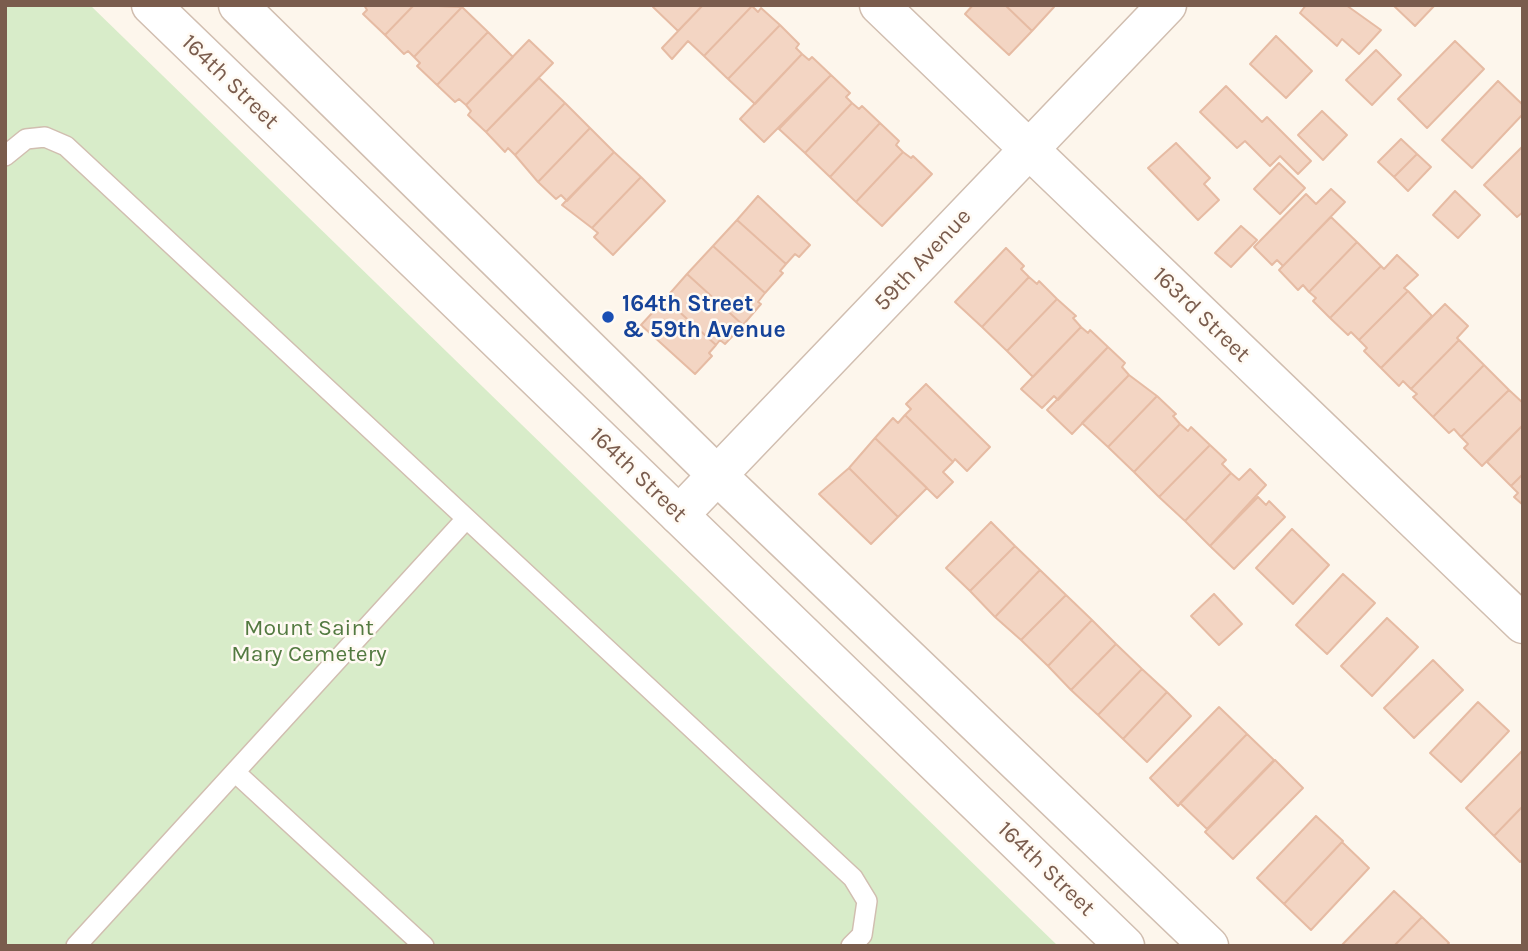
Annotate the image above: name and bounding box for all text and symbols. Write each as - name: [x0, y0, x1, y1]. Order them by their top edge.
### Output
- street label: 164th Street: [176, 29, 284, 135]
- street label: 59th Avenue: [869, 203, 977, 317]
- street label: 163rd Street: [1146, 262, 1256, 368]
- place label: 164th Street & 59th Avenue: [622, 290, 786, 344]
- marker: 164th Street & 59th Avenue: [600, 309, 616, 325]
- street label: 164th Street: [584, 422, 692, 528]
- park label: Mount Saint Mary Cemetery: [231, 614, 387, 668]
- street label: 164th Street: [992, 816, 1100, 922]

